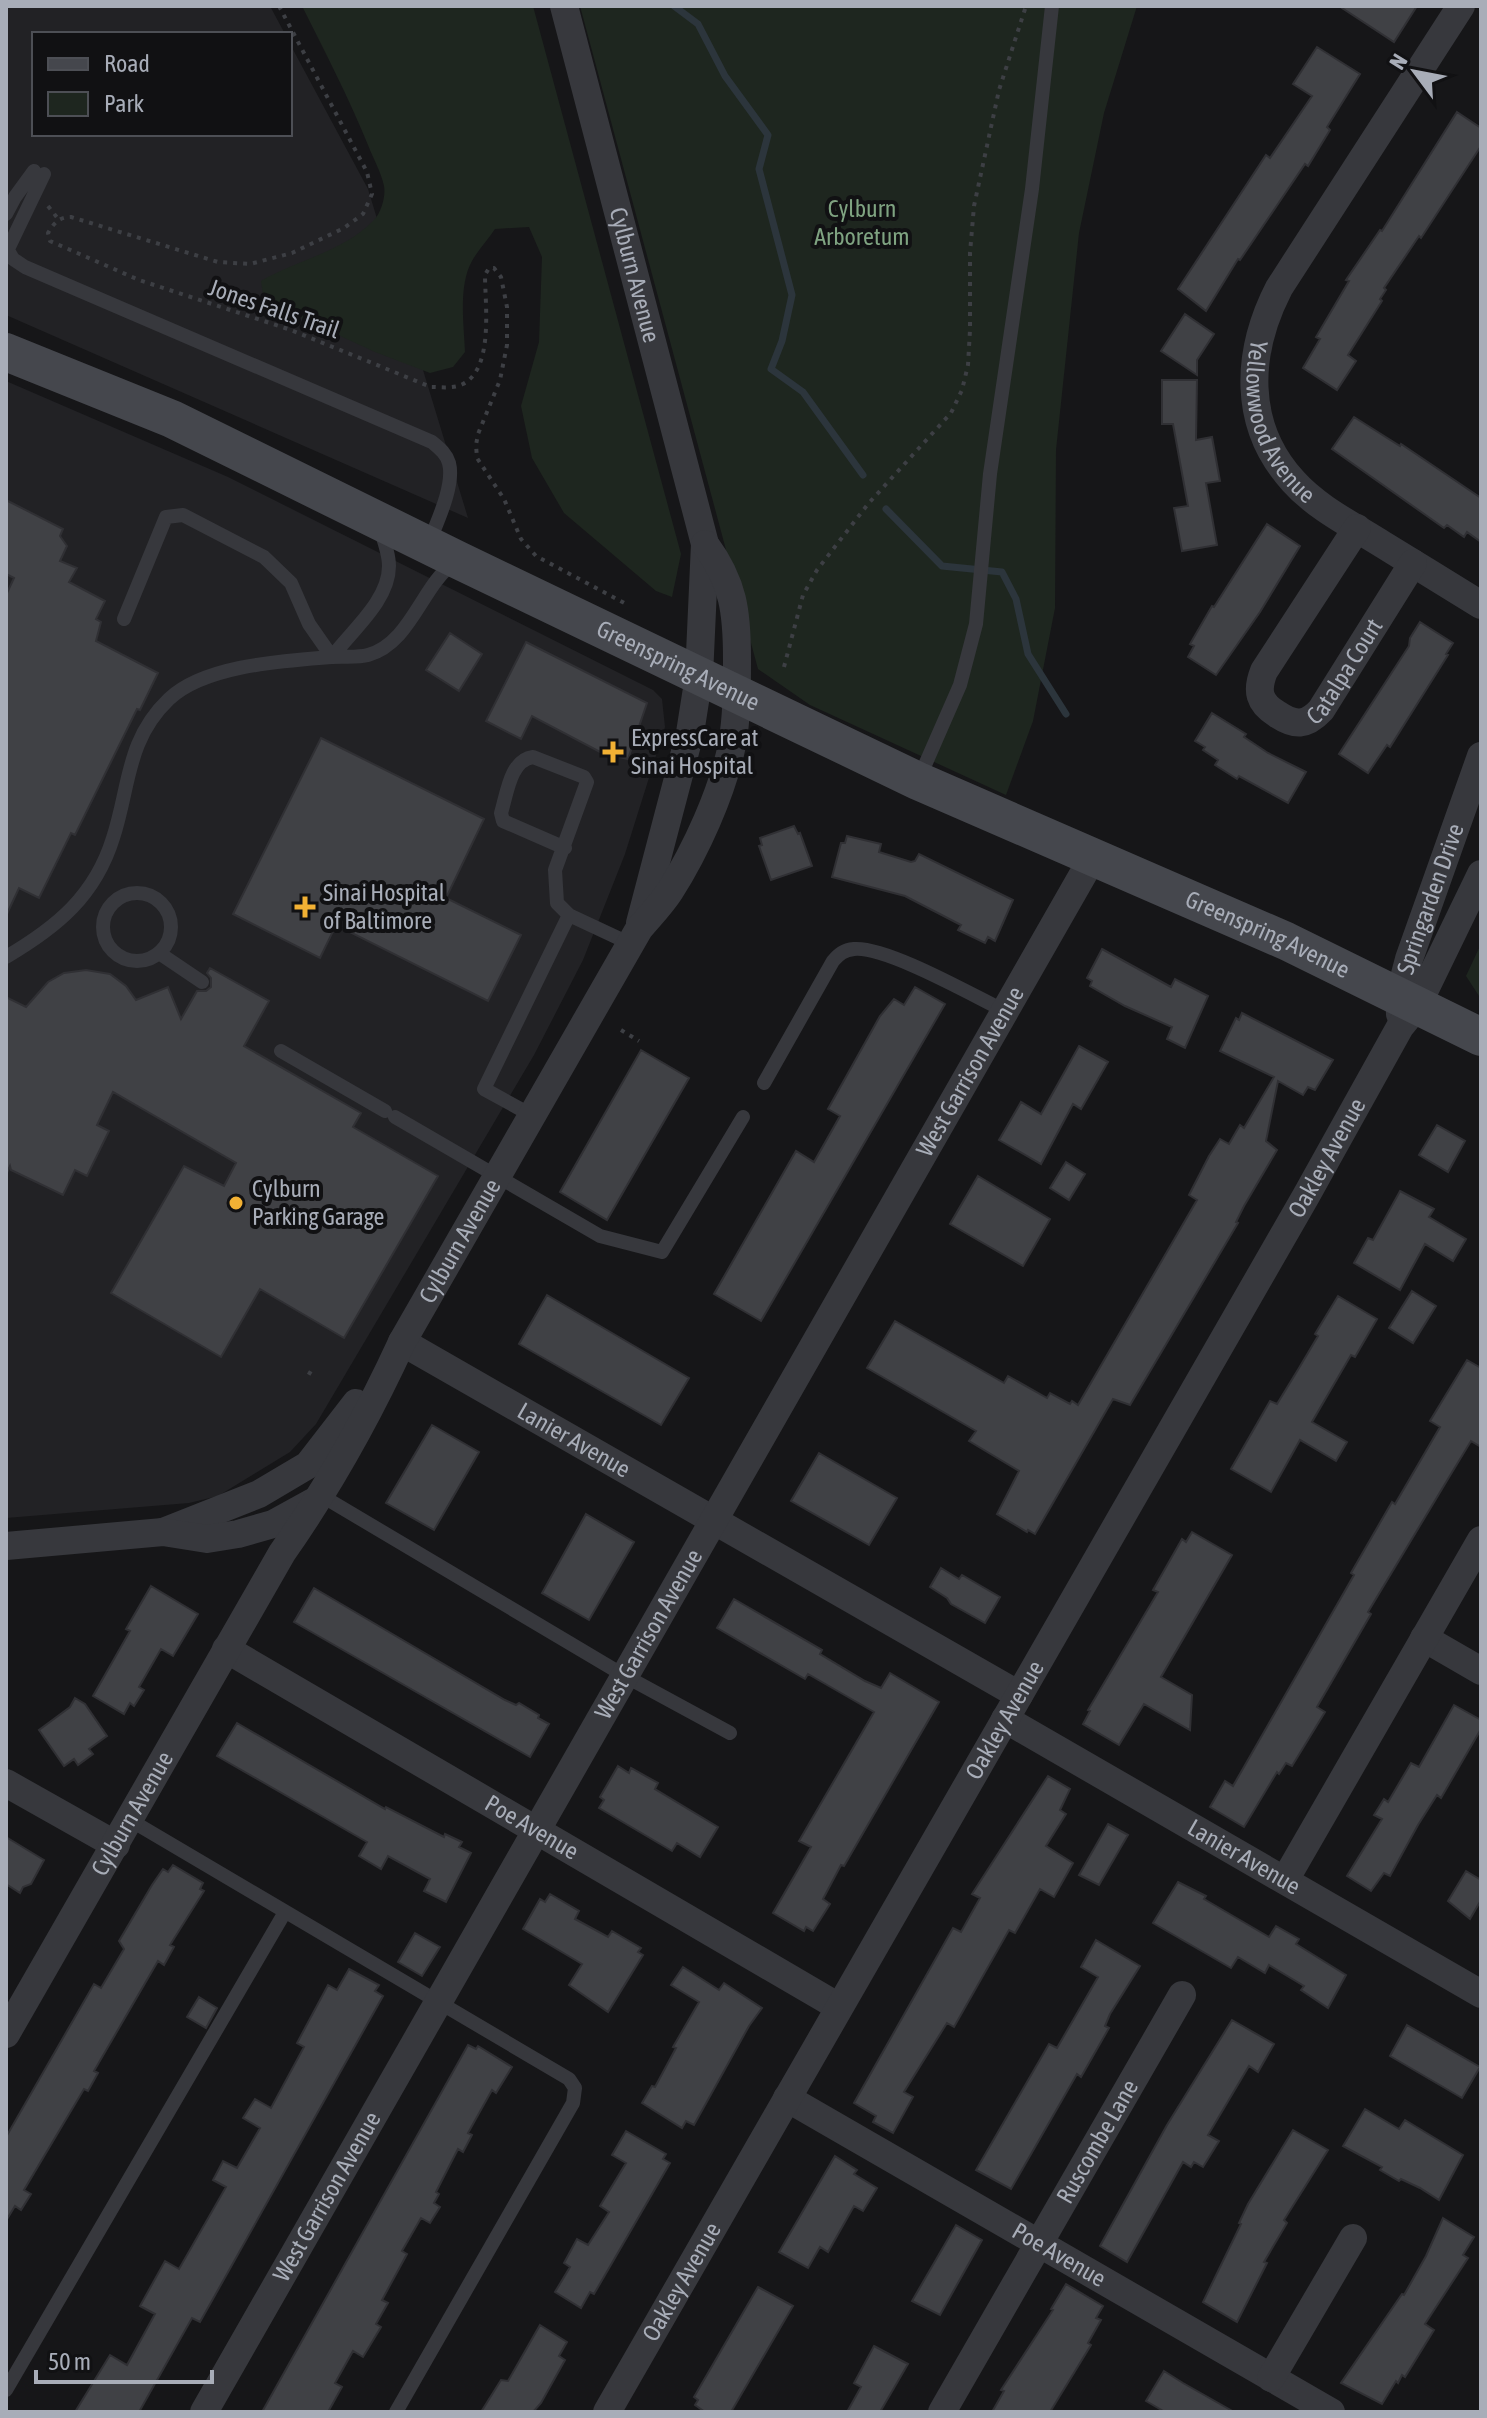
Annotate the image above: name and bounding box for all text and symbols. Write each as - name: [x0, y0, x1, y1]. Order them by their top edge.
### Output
- legend: [32, 32, 292, 136]
- north arrow: [1375, 32, 1455, 112]
- text: N: [1384, 49, 1413, 74]
- text: Road: [104, 50, 150, 77]
- text: Park: [104, 90, 145, 117]
- park label: Cylburn Arboretum: [814, 195, 910, 250]
- street label: Cylburn Avenue: [604, 204, 666, 345]
- street label: Jones Falls Trail: [205, 273, 344, 344]
- street label: Yellowwood Avenue: [1241, 338, 1321, 508]
- street label: Catalpa Court: [1301, 614, 1388, 730]
- street label: Greenspring Avenue: [592, 615, 764, 716]
- place label: ExpressCare at Sinai Hospital: [631, 724, 759, 779]
- marker: ExpressCare at Sinai Hospital: [602, 741, 624, 763]
- street label: Springarden Drive: [1392, 820, 1469, 977]
- place label: Sinai Hospital of Baltimore: [323, 879, 446, 934]
- street label: Greenspring Avenue: [1182, 885, 1354, 983]
- marker: Sinai Hospital of Baltimore: [294, 896, 316, 918]
- street label: West Garrison Avenue: [911, 982, 1029, 1161]
- street label: Oakley Avenue: [1283, 1093, 1371, 1222]
- street label: Cylburn Avenue: [413, 1174, 506, 1308]
- place label: Cylburn Parking Garage: [252, 1175, 385, 1230]
- marker: Cylburn Parking Garage: [227, 1194, 245, 1212]
- street label: Lanier Avenue: [513, 1397, 635, 1483]
- street label: West Garrison Avenue: [589, 1544, 707, 1724]
- street label: Oakley Avenue: [960, 1656, 1049, 1784]
- street label: Cylburn Avenue: [86, 1747, 178, 1880]
- street label: Poe Avenue: [480, 1789, 583, 1865]
- street label: Lanier Avenue: [1183, 1814, 1305, 1900]
- street label: Ruscombe Lane: [1051, 2075, 1143, 2208]
- street label: West Garrison Avenue: [268, 2107, 386, 2286]
- street label: Poe Avenue: [1008, 2217, 1111, 2292]
- street label: Oakley Avenue: [637, 2218, 726, 2346]
- scale bar: [36, 2334, 212, 2384]
- text: 50 m: [48, 2348, 91, 2375]

